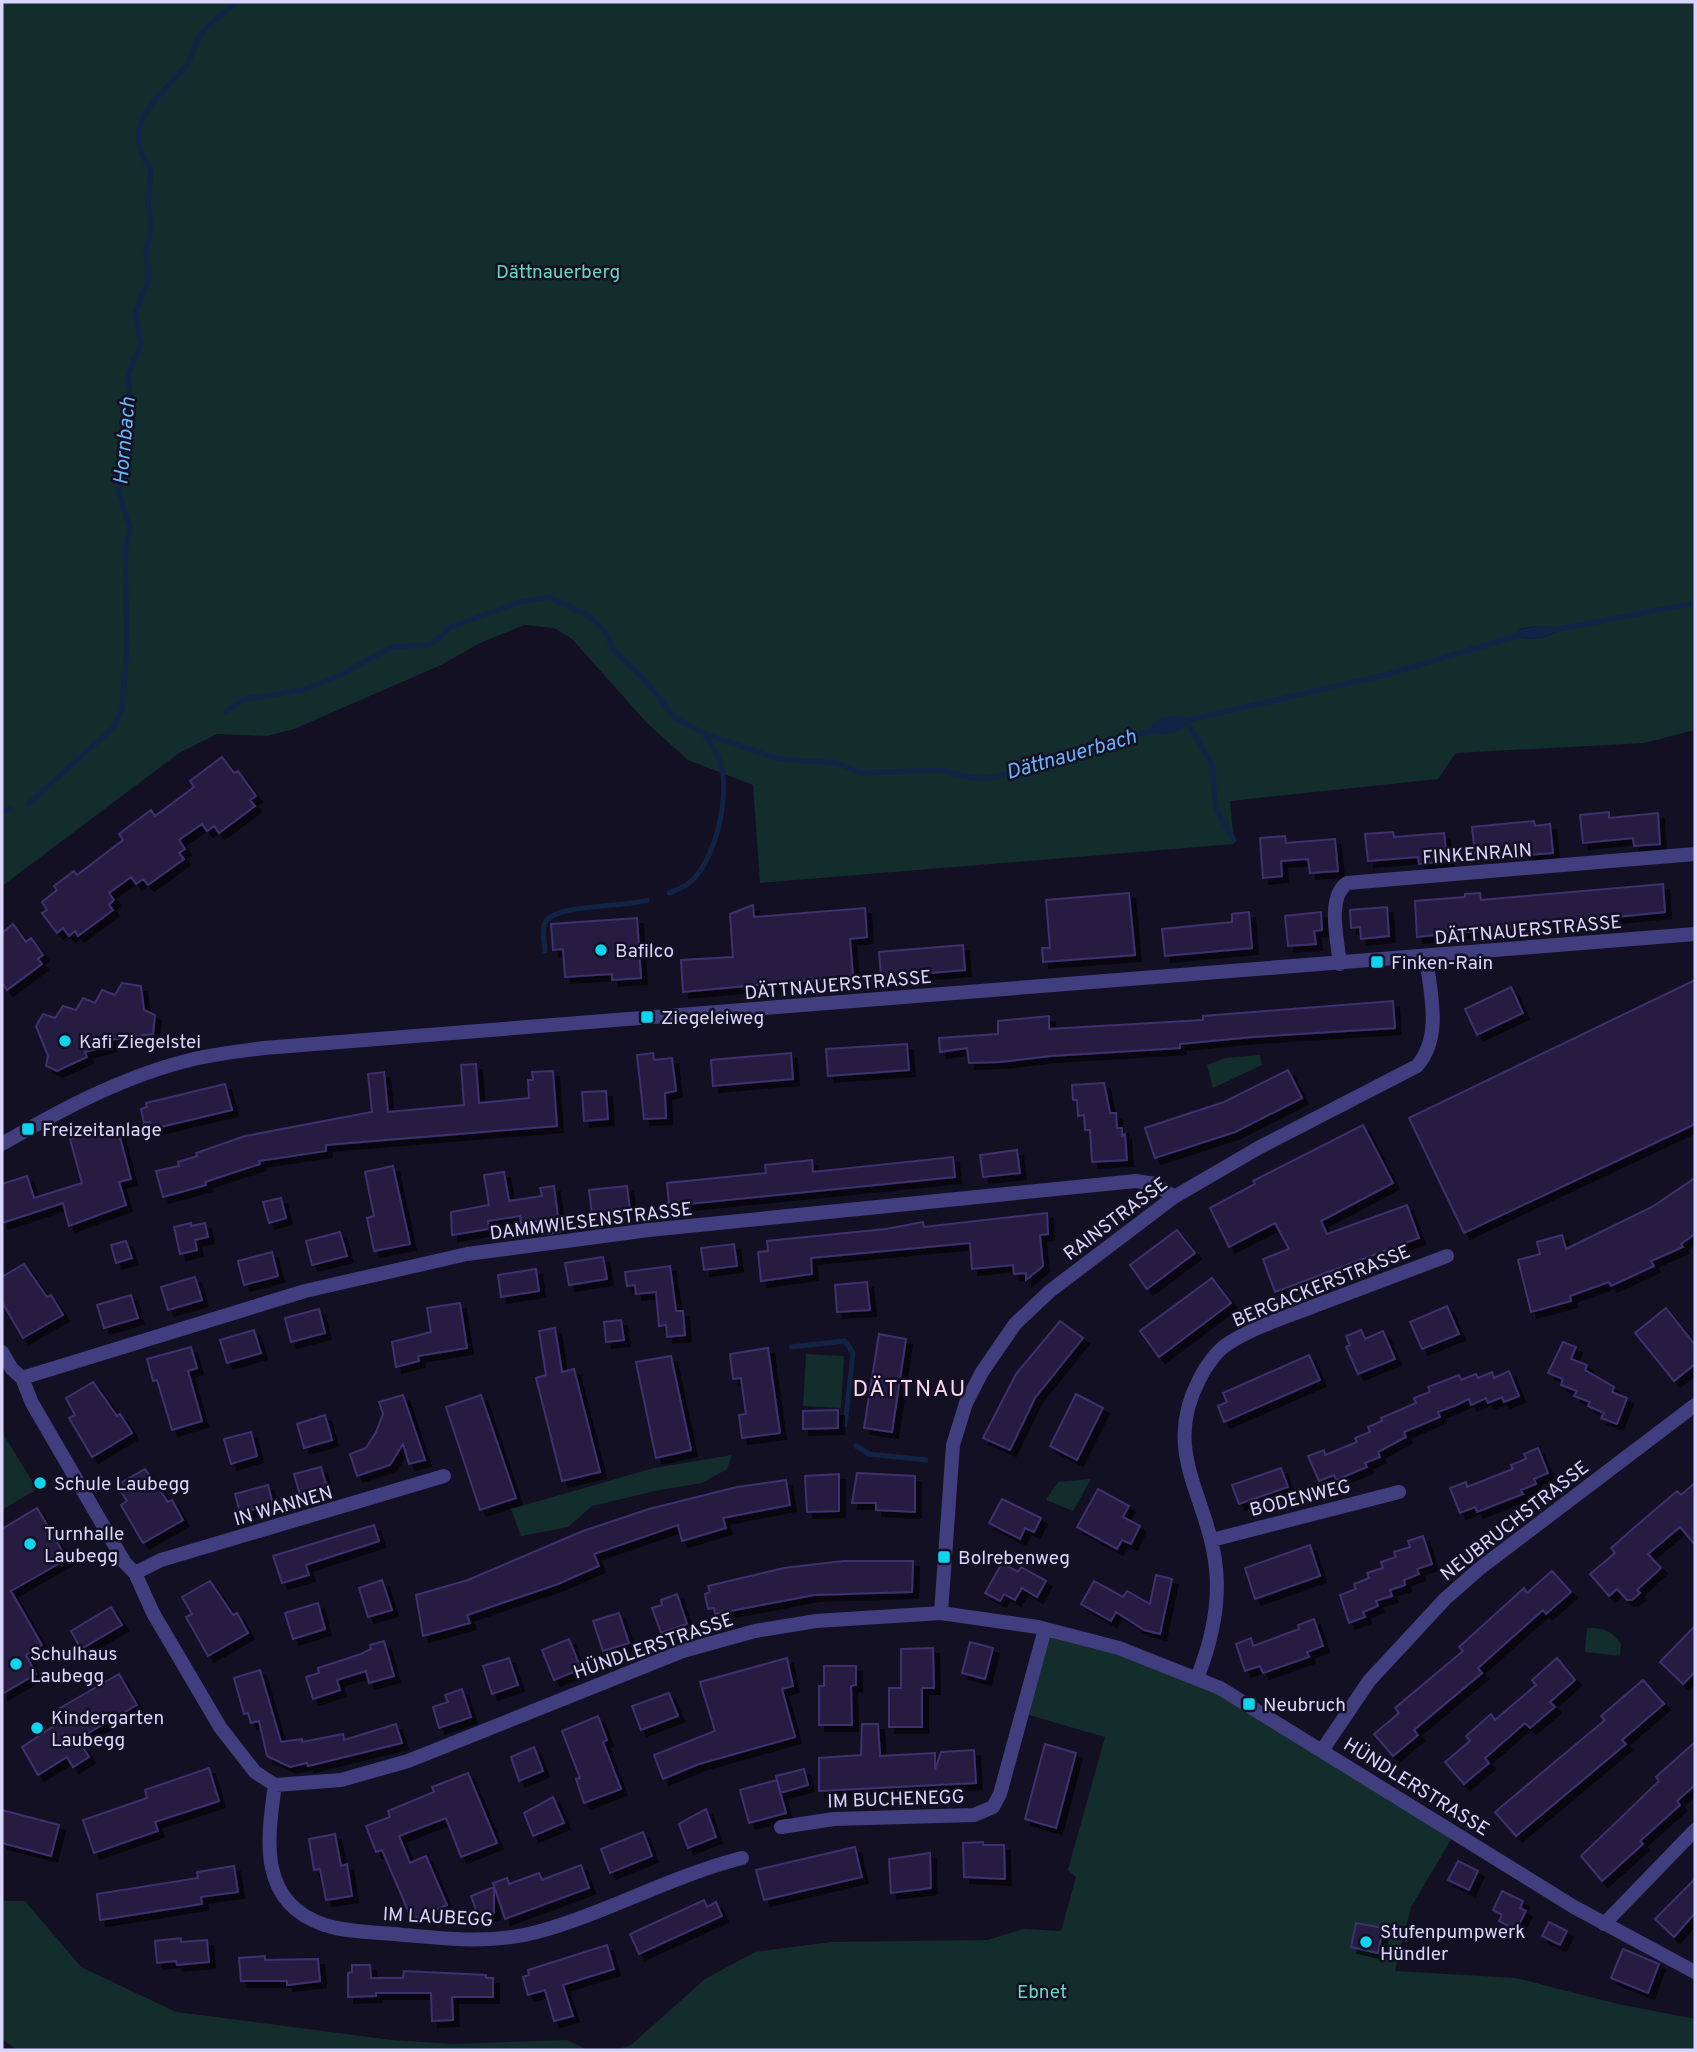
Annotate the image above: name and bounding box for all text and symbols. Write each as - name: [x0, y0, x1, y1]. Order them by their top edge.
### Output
- park label: Dättnauerberg: [496, 261, 620, 285]
- water label: Hornbach: [108, 395, 143, 486]
- water label: Dättnauerbach: [1003, 724, 1140, 787]
- street label: FINKENRAIN: [1421, 839, 1533, 871]
- street label: DÄTTNAUERSTRASSE: [1434, 910, 1623, 951]
- place label: Bafilco: [615, 940, 674, 964]
- marker: Bafilco: [593, 942, 609, 958]
- place label: Finken-Rain: [1391, 952, 1493, 976]
- marker: Finken-Rain: [1369, 954, 1385, 970]
- street label: DÄTTNAUERSTRASSE: [744, 965, 933, 1006]
- place label: Ziegeleiweg: [661, 1007, 764, 1031]
- marker: Ziegeleiweg: [639, 1009, 655, 1025]
- place label: Kafi Ziegelstei: [79, 1031, 201, 1055]
- marker: Kafi Ziegelstei: [57, 1033, 73, 1049]
- place label: Freizeitanlage: [42, 1119, 162, 1143]
- marker: Freizeitanlage: [20, 1121, 36, 1137]
- street label: RAINSTRASSE: [1059, 1173, 1173, 1267]
- street label: DAMMWIESENSTRASSE: [488, 1198, 694, 1246]
- street label: BERGACKERSTRASSE: [1229, 1240, 1414, 1334]
- district label: DÄTTNAU: [853, 1375, 967, 1405]
- street label: NEUBRUCHSTRASSE: [1436, 1456, 1594, 1587]
- place label: Schule Laubegg: [54, 1473, 190, 1497]
- marker: Schule Laubegg: [32, 1475, 48, 1491]
- street label: BODENWEG: [1247, 1475, 1353, 1523]
- street label: IN WANNEN: [231, 1481, 336, 1533]
- place label: Turnhalle Laubegg: [44, 1523, 124, 1569]
- marker: Turnhalle Laubegg: [22, 1536, 38, 1552]
- place label: Bolrebenweg: [958, 1547, 1070, 1571]
- marker: Bolrebenweg: [936, 1549, 952, 1565]
- street label: HÜNDLERSTRASSE: [570, 1607, 737, 1686]
- place label: Schulhaus Laubegg: [30, 1643, 117, 1689]
- marker: Schulhaus Laubegg: [8, 1656, 24, 1672]
- place label: Neubruch: [1263, 1694, 1346, 1718]
- marker: Neubruch: [1241, 1696, 1257, 1712]
- place label: Kindergarten Laubegg: [51, 1707, 164, 1753]
- marker: Kindergarten Laubegg: [29, 1720, 45, 1736]
- street label: HÜNDLERSTRASSE: [1338, 1732, 1494, 1842]
- street label: IM BUCHENEGG: [827, 1786, 965, 1814]
- street label: IM LAUBEGG: [382, 1903, 494, 1933]
- place label: Stufenpumpwerk Hündler: [1380, 1921, 1525, 1967]
- marker: Stufenpumpwerk Hündler: [1358, 1934, 1374, 1950]
- park label: Ebnet: [1017, 1981, 1067, 2005]

